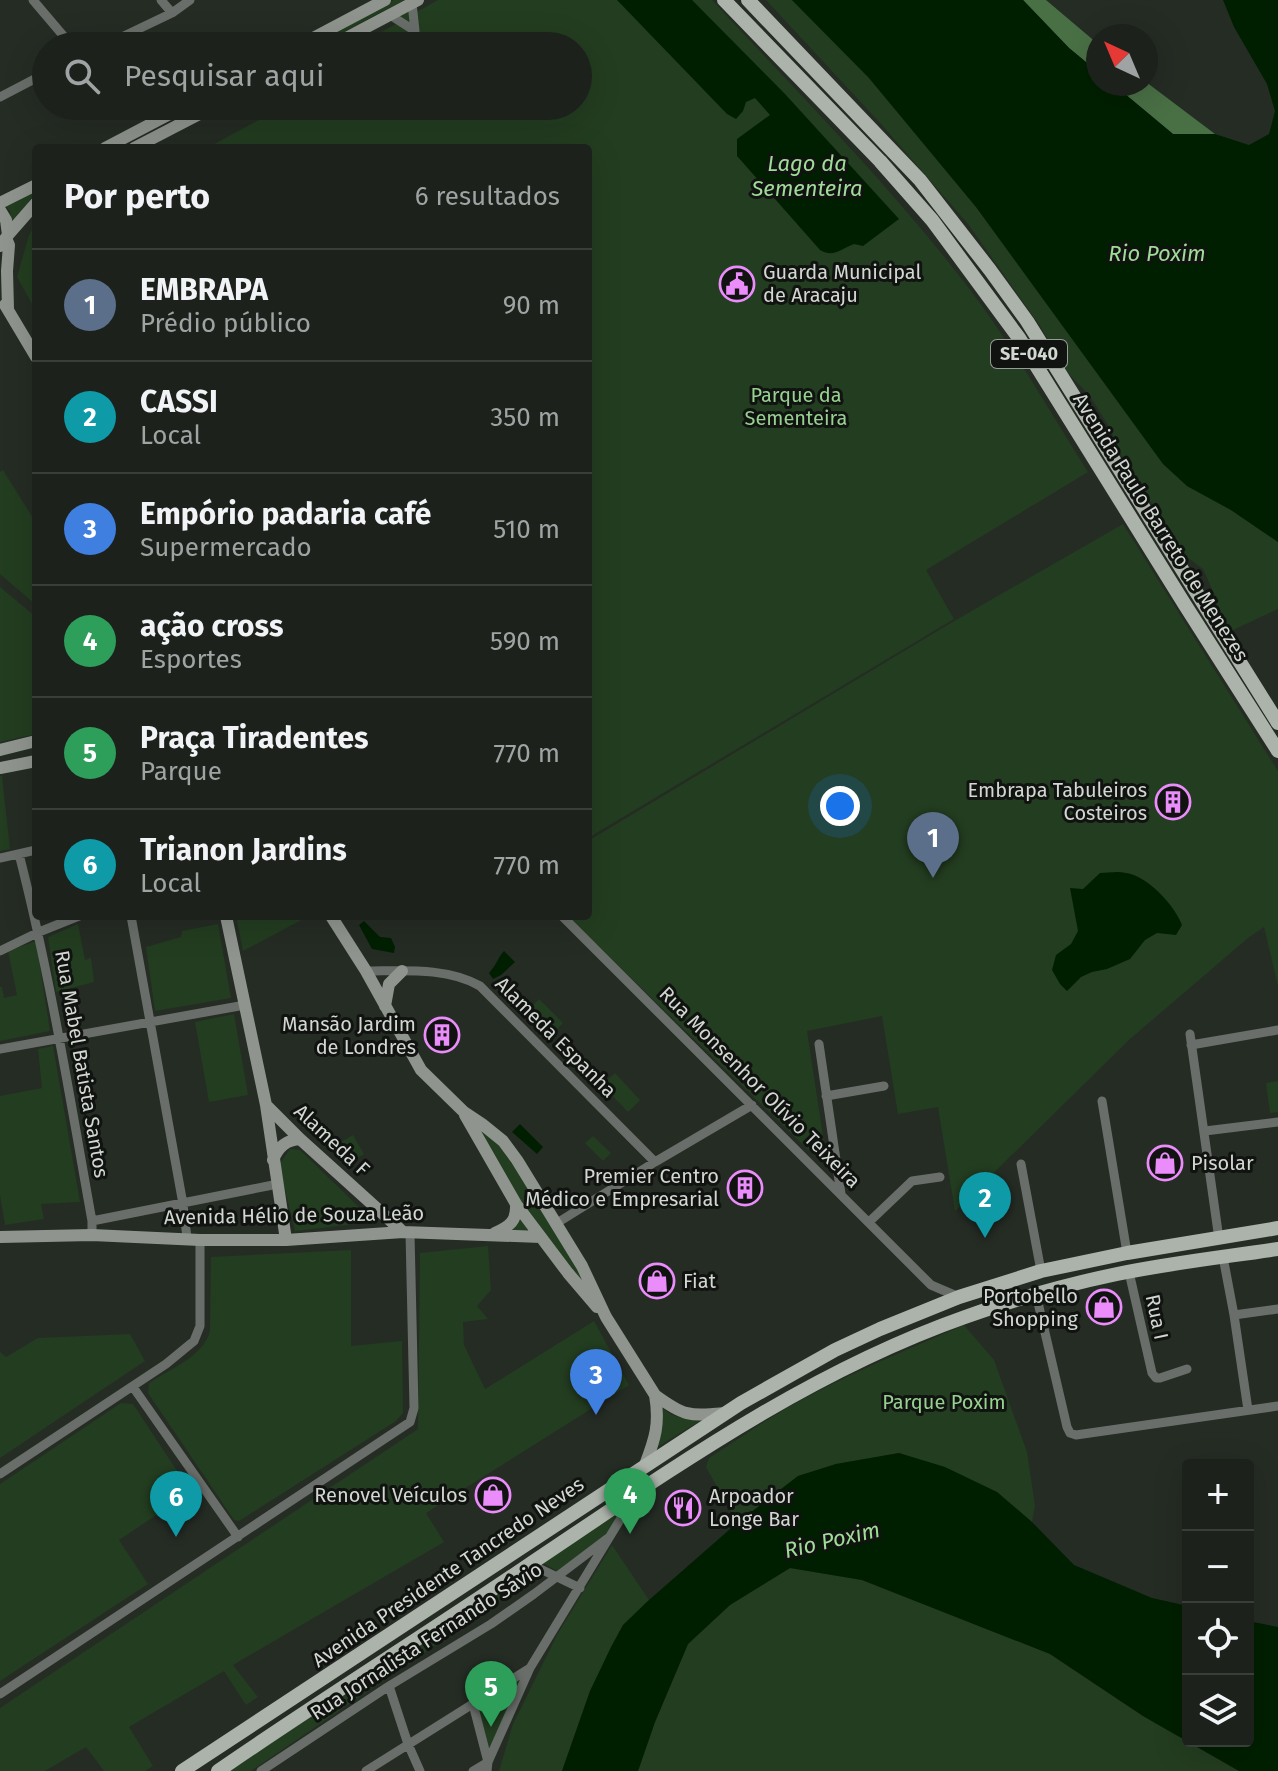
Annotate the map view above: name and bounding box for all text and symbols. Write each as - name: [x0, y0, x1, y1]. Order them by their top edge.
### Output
- north arrow: [1086, 24, 1158, 96]
- search box: [32, 32, 592, 120]
- icon: search: [60, 54, 104, 98]
- text: Pesquisar aqui: [124, 58, 325, 94]
- water label: Lago da Sementeira: [750, 150, 863, 202]
- text: Por perto: [64, 176, 210, 217]
- text: 6 resultados: [415, 181, 560, 212]
- water label: Rio Poxim: [1108, 240, 1206, 267]
- place label: Guarda Municipal de Aracaju: [763, 260, 922, 307]
- public building icon: Guarda Municipal de Aracaju: [718, 265, 756, 303]
- text: EMBRAPA: [140, 272, 268, 308]
- text: 1: [84, 290, 96, 321]
- text: 90 m: [503, 290, 560, 321]
- text: Prédio público: [140, 308, 311, 339]
- road number: SE-040: [991, 340, 1067, 368]
- park label: Parque da Sementeira: [745, 383, 847, 430]
- text: CASSI: [140, 384, 218, 420]
- street label: Avenida Paulo Barreto de Menezes: [1068, 388, 1254, 666]
- text: 2: [83, 402, 97, 433]
- text: 350 m: [490, 402, 560, 433]
- text: Local: [140, 420, 201, 451]
- text: Empório padaria café: [140, 496, 431, 532]
- text: 3: [83, 514, 97, 545]
- text: 510 m: [493, 514, 560, 545]
- text: Supermercado: [140, 532, 312, 563]
- text: ação cross: [140, 608, 283, 644]
- text: 4: [83, 626, 97, 657]
- text: 590 m: [490, 626, 560, 657]
- text: Esportes: [140, 644, 242, 675]
- text: Praça Tiradentes: [140, 720, 368, 756]
- text: 5: [83, 738, 97, 769]
- text: 770 m: [494, 738, 560, 769]
- text: Parque: [140, 756, 222, 787]
- place label: Embrapa Tabuleiros Costeiros: [968, 778, 1147, 825]
- building icon: Embrapa Tabuleiros Costeiros: [1154, 783, 1192, 821]
- your location: [820, 786, 860, 826]
- pin: 1: [907, 812, 959, 878]
- text: Trianon Jardins: [140, 832, 347, 868]
- text: 6: [83, 850, 97, 881]
- text: 770 m: [494, 850, 560, 881]
- text: Local: [140, 868, 201, 899]
- street label: Rua Mabel Batista Santos: [50, 949, 114, 1179]
- street label: Alameda Espanha: [491, 972, 621, 1102]
- street label: Rua Monsenhor Olívio Teixeira: [654, 981, 866, 1193]
- place label: Mansão Jardim de Londres: [282, 1012, 416, 1059]
- building icon: Mansão Jardim de Londres: [423, 1016, 461, 1054]
- street label: Alameda F: [289, 1099, 375, 1181]
- shop icon: Pisolar: [1146, 1144, 1184, 1182]
- place label: Pisolar: [1191, 1151, 1254, 1175]
- place label: Premier Centro Médico e Empresarial: [525, 1164, 719, 1211]
- building icon: Premier Centro Médico e Empresarial: [726, 1169, 764, 1207]
- pin: 2: [959, 1172, 1011, 1238]
- street label: Avenida Hélio de Souza Leão: [164, 1201, 424, 1229]
- shop icon: Fiat: [638, 1262, 676, 1300]
- place label: Fiat: [683, 1269, 717, 1293]
- place label: Portobello Shopping: [983, 1284, 1079, 1331]
- shop icon: Portobello Shopping: [1085, 1288, 1123, 1326]
- street label: Rua I: [1140, 1292, 1174, 1342]
- pin: 3: [570, 1349, 622, 1415]
- park label: Parque Poxim: [882, 1390, 1006, 1414]
- map controls: [1182, 1459, 1254, 1747]
- button: +: [1182, 1459, 1254, 1531]
- pin: 4: [604, 1468, 656, 1534]
- pin: 6: [150, 1471, 202, 1537]
- street label: Avenida Presidente Tancredo Neves: [308, 1472, 588, 1672]
- shop icon: Renovel Veículos: [474, 1476, 512, 1514]
- place label: Renovel Veículos: [314, 1483, 467, 1507]
- place label: Arpoador Longe Bar: [709, 1484, 799, 1531]
- restaurant icon: Arpoador Longe Bar: [664, 1489, 702, 1527]
- water label: Rio Poxim: [781, 1516, 883, 1564]
- button: −: [1182, 1531, 1254, 1603]
- street label: Rua Jornalista Fernando Sávio: [306, 1557, 546, 1725]
- button: locate: [1182, 1603, 1254, 1675]
- pin: 5: [465, 1661, 517, 1727]
- button: layers: [1182, 1675, 1254, 1747]

